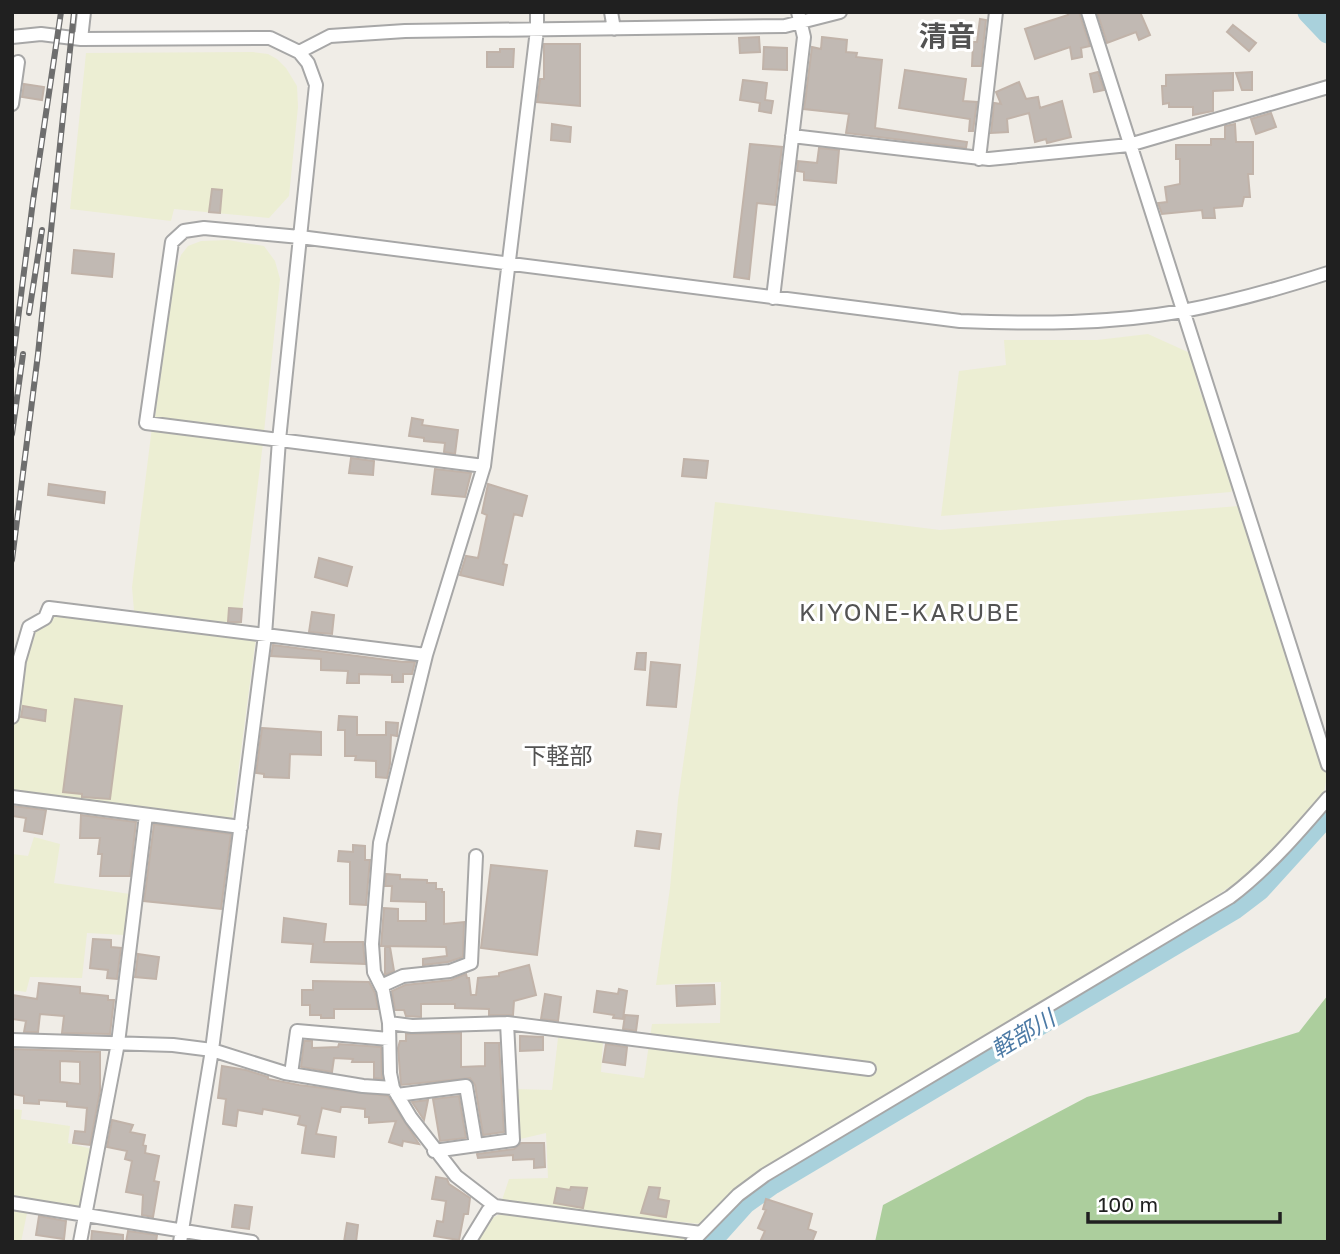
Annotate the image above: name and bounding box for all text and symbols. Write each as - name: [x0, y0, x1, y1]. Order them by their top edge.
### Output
- district label: 清音: [919, 19, 975, 52]
- district label: KIYONE-KARUBE: [799, 597, 1021, 626]
- district label: 下軽部: [524, 741, 593, 769]
- water label: 軽部川: [986, 1002, 1062, 1063]
- scale bar: [1088, 1180, 1280, 1224]
- text: 100 m: [1098, 1191, 1158, 1217]

